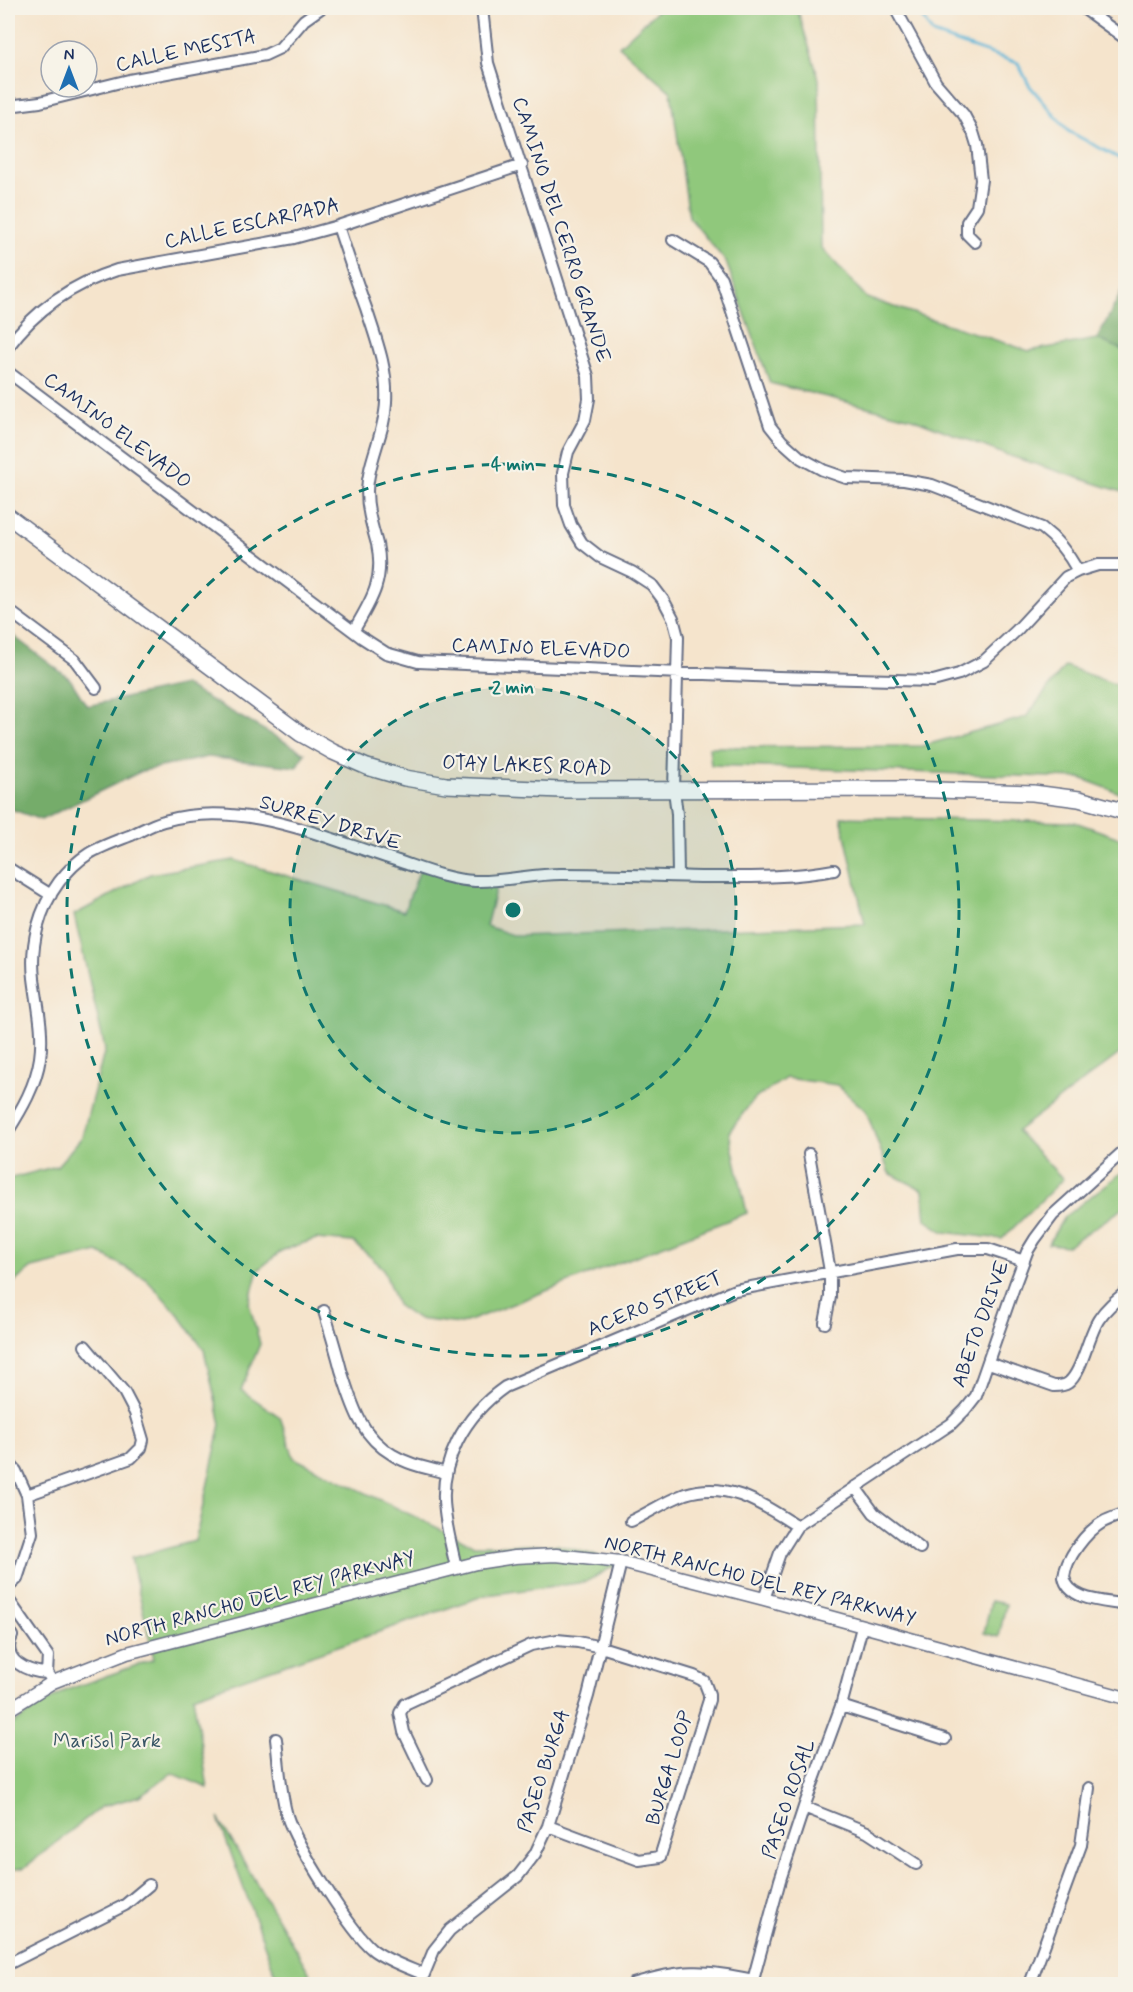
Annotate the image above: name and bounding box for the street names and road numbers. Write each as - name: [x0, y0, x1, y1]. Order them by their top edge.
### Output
- street label: CALLE MESITA: [113, 23, 259, 79]
- street label: CAMINO DEL CERRO GRANDE: [505, 94, 617, 366]
- street label: CALLE ESCARPADA: [162, 192, 342, 256]
- street label: CAMINO ELEVADO: [37, 366, 197, 496]
- street label: CAMINO ELEVADO: [451, 632, 631, 666]
- street label: OTAY LAKES ROAD: [442, 750, 612, 782]
- street label: SURREY DRIVE: [256, 789, 404, 857]
- street label: ABETO DRIVE: [946, 1257, 1016, 1391]
- street label: ACERO STREET: [583, 1265, 727, 1343]
- street label: NORTH RANCHO DEL REY PARKWAY: [602, 1529, 918, 1633]
- street label: NORTH RANCHO DEL REY PARKWAY: [102, 1545, 418, 1653]
- street label: PASEO BURGA: [511, 1706, 577, 1836]
- street label: BURGA LOOP: [640, 1707, 700, 1828]
- street label: PASEO ROSAL: [756, 1735, 822, 1863]

